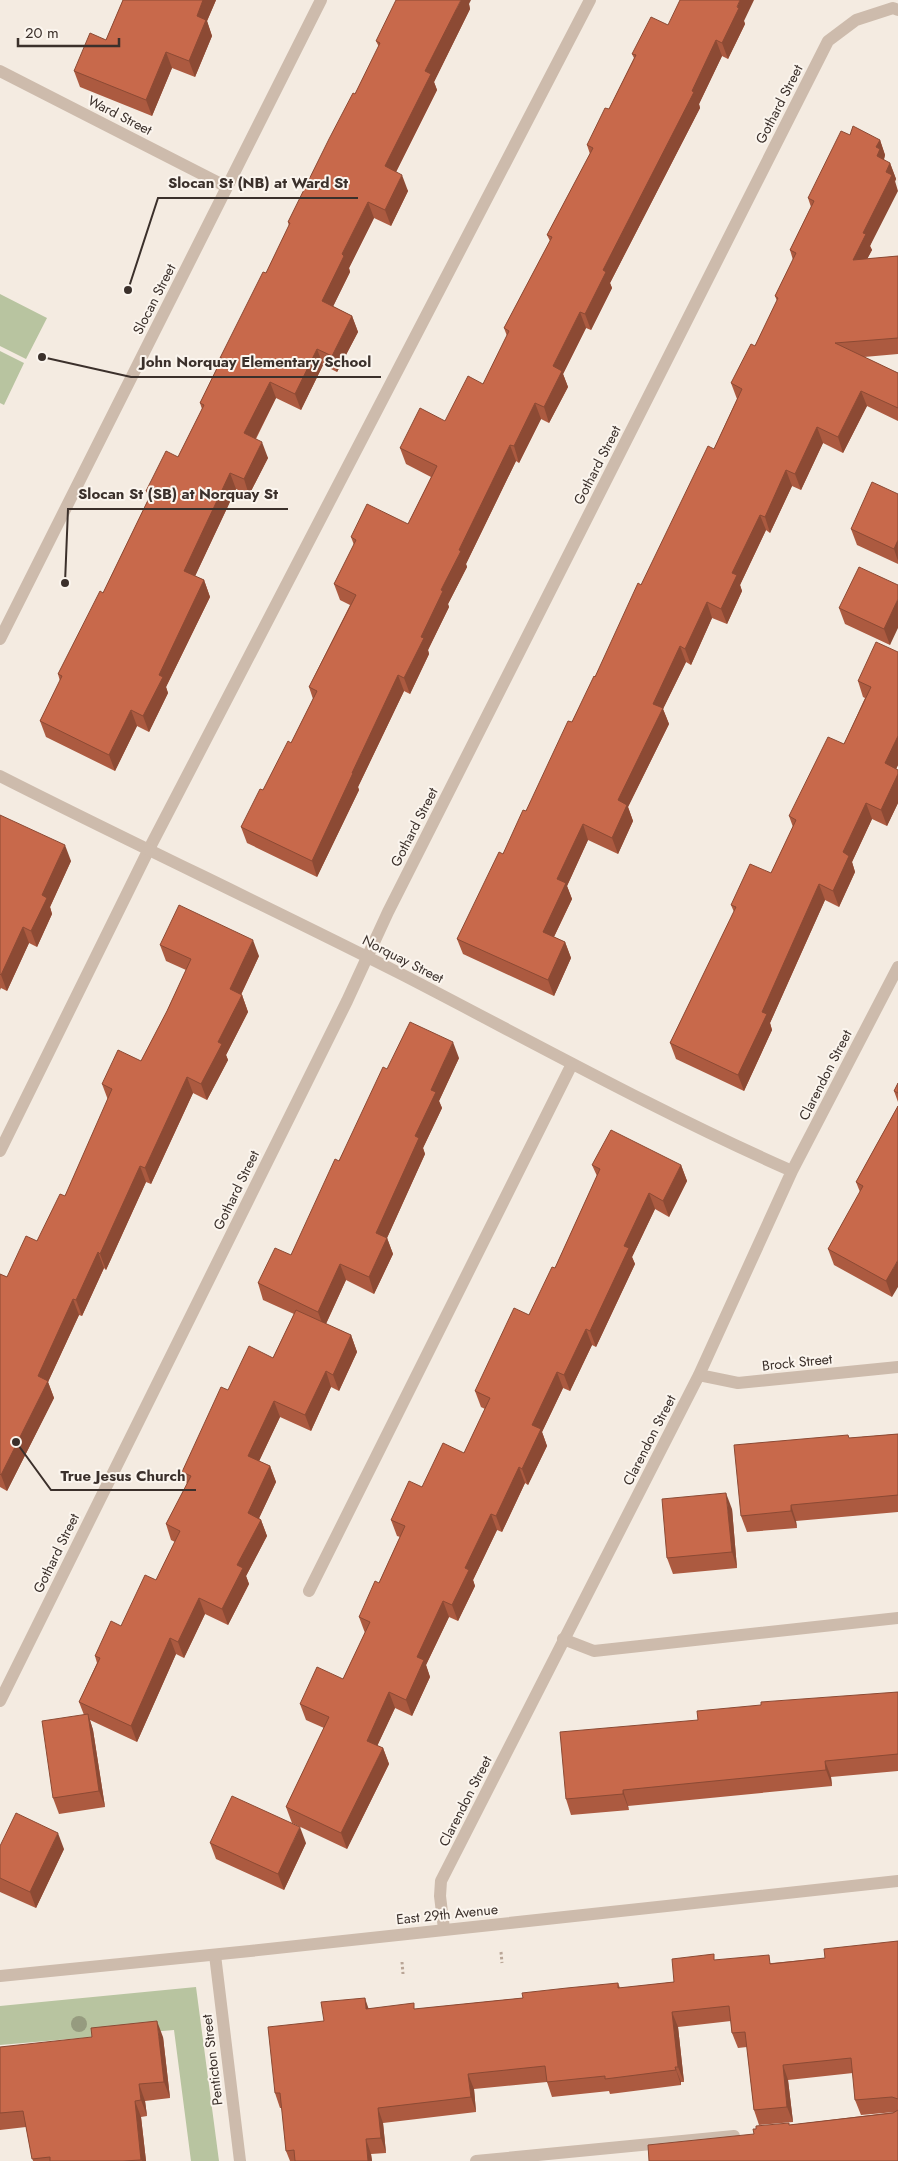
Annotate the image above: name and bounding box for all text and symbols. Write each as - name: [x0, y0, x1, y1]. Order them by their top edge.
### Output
- scale bar: [18, 15, 119, 47]
- text: 20 m: [25, 22, 59, 44]
- street label: Gothard Street: [750, 60, 808, 147]
- street label: Ward Street: [84, 90, 156, 140]
- callout: Slocan St (NB) at Ward St: [158, 168, 358, 198]
- text: Slocan St (NB) at Ward St: [168, 172, 348, 194]
- street label: Slocan Street: [128, 260, 181, 338]
- callout: John Norquay Elementary School: [131, 347, 381, 377]
- text: John Norquay Elementary School: [138, 351, 371, 373]
- street label: Gothard Street: [568, 421, 626, 508]
- callout: Slocan St (SB) at Norquay St: [68, 479, 288, 509]
- text: Slocan St (SB) at Norquay St: [78, 483, 278, 505]
- street label: Gothard Street: [385, 783, 443, 870]
- street label: Norquay Street: [359, 930, 448, 988]
- street label: Clarendon Street: [794, 1026, 857, 1124]
- street label: Gothard Street: [208, 1146, 264, 1233]
- street label: Brock Street: [761, 1348, 834, 1376]
- street label: Clarendon Street: [618, 1391, 681, 1489]
- callout: True Jesus Church: [51, 1460, 196, 1490]
- text: True Jesus Church: [60, 1465, 186, 1487]
- street label: Gothard Street: [28, 1509, 84, 1596]
- street label: Clarendon Street: [434, 1752, 497, 1850]
- street label: East 29th Avenue: [395, 1899, 499, 1929]
- street label: Penticton Street: [196, 2013, 227, 2107]

